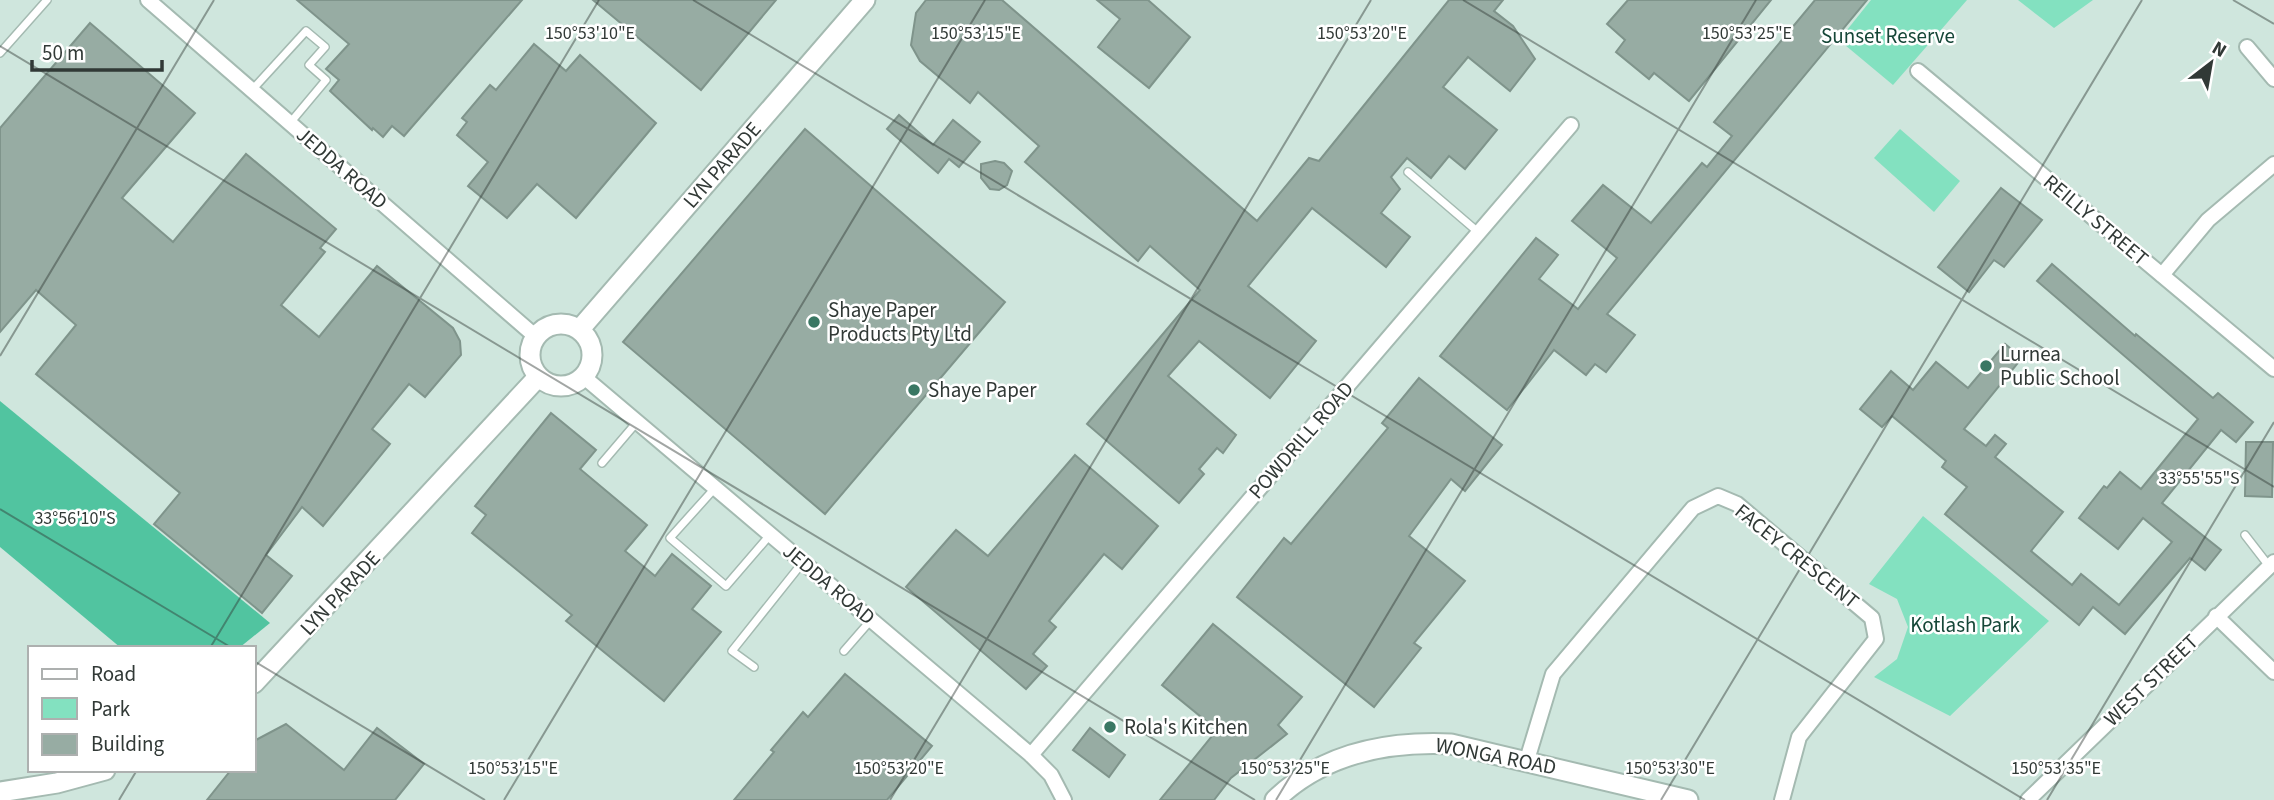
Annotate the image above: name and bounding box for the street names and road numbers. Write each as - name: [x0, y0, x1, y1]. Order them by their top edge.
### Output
- street label: LYN PARADE: [676, 115, 768, 215]
- street label: JEDDA ROAD: [290, 120, 394, 216]
- street label: REILLY STREET: [2037, 167, 2155, 273]
- street label: POWDRILL ROAD: [1241, 375, 1361, 505]
- street label: FACEY CRESCENT: [1728, 496, 1866, 616]
- street label: JEDDA ROAD: [776, 536, 882, 632]
- street label: LYN PARADE: [293, 544, 387, 642]
- street label: WEST STREET: [2097, 627, 2205, 733]
- street label: WONGA ROAD: [1433, 730, 1559, 782]

